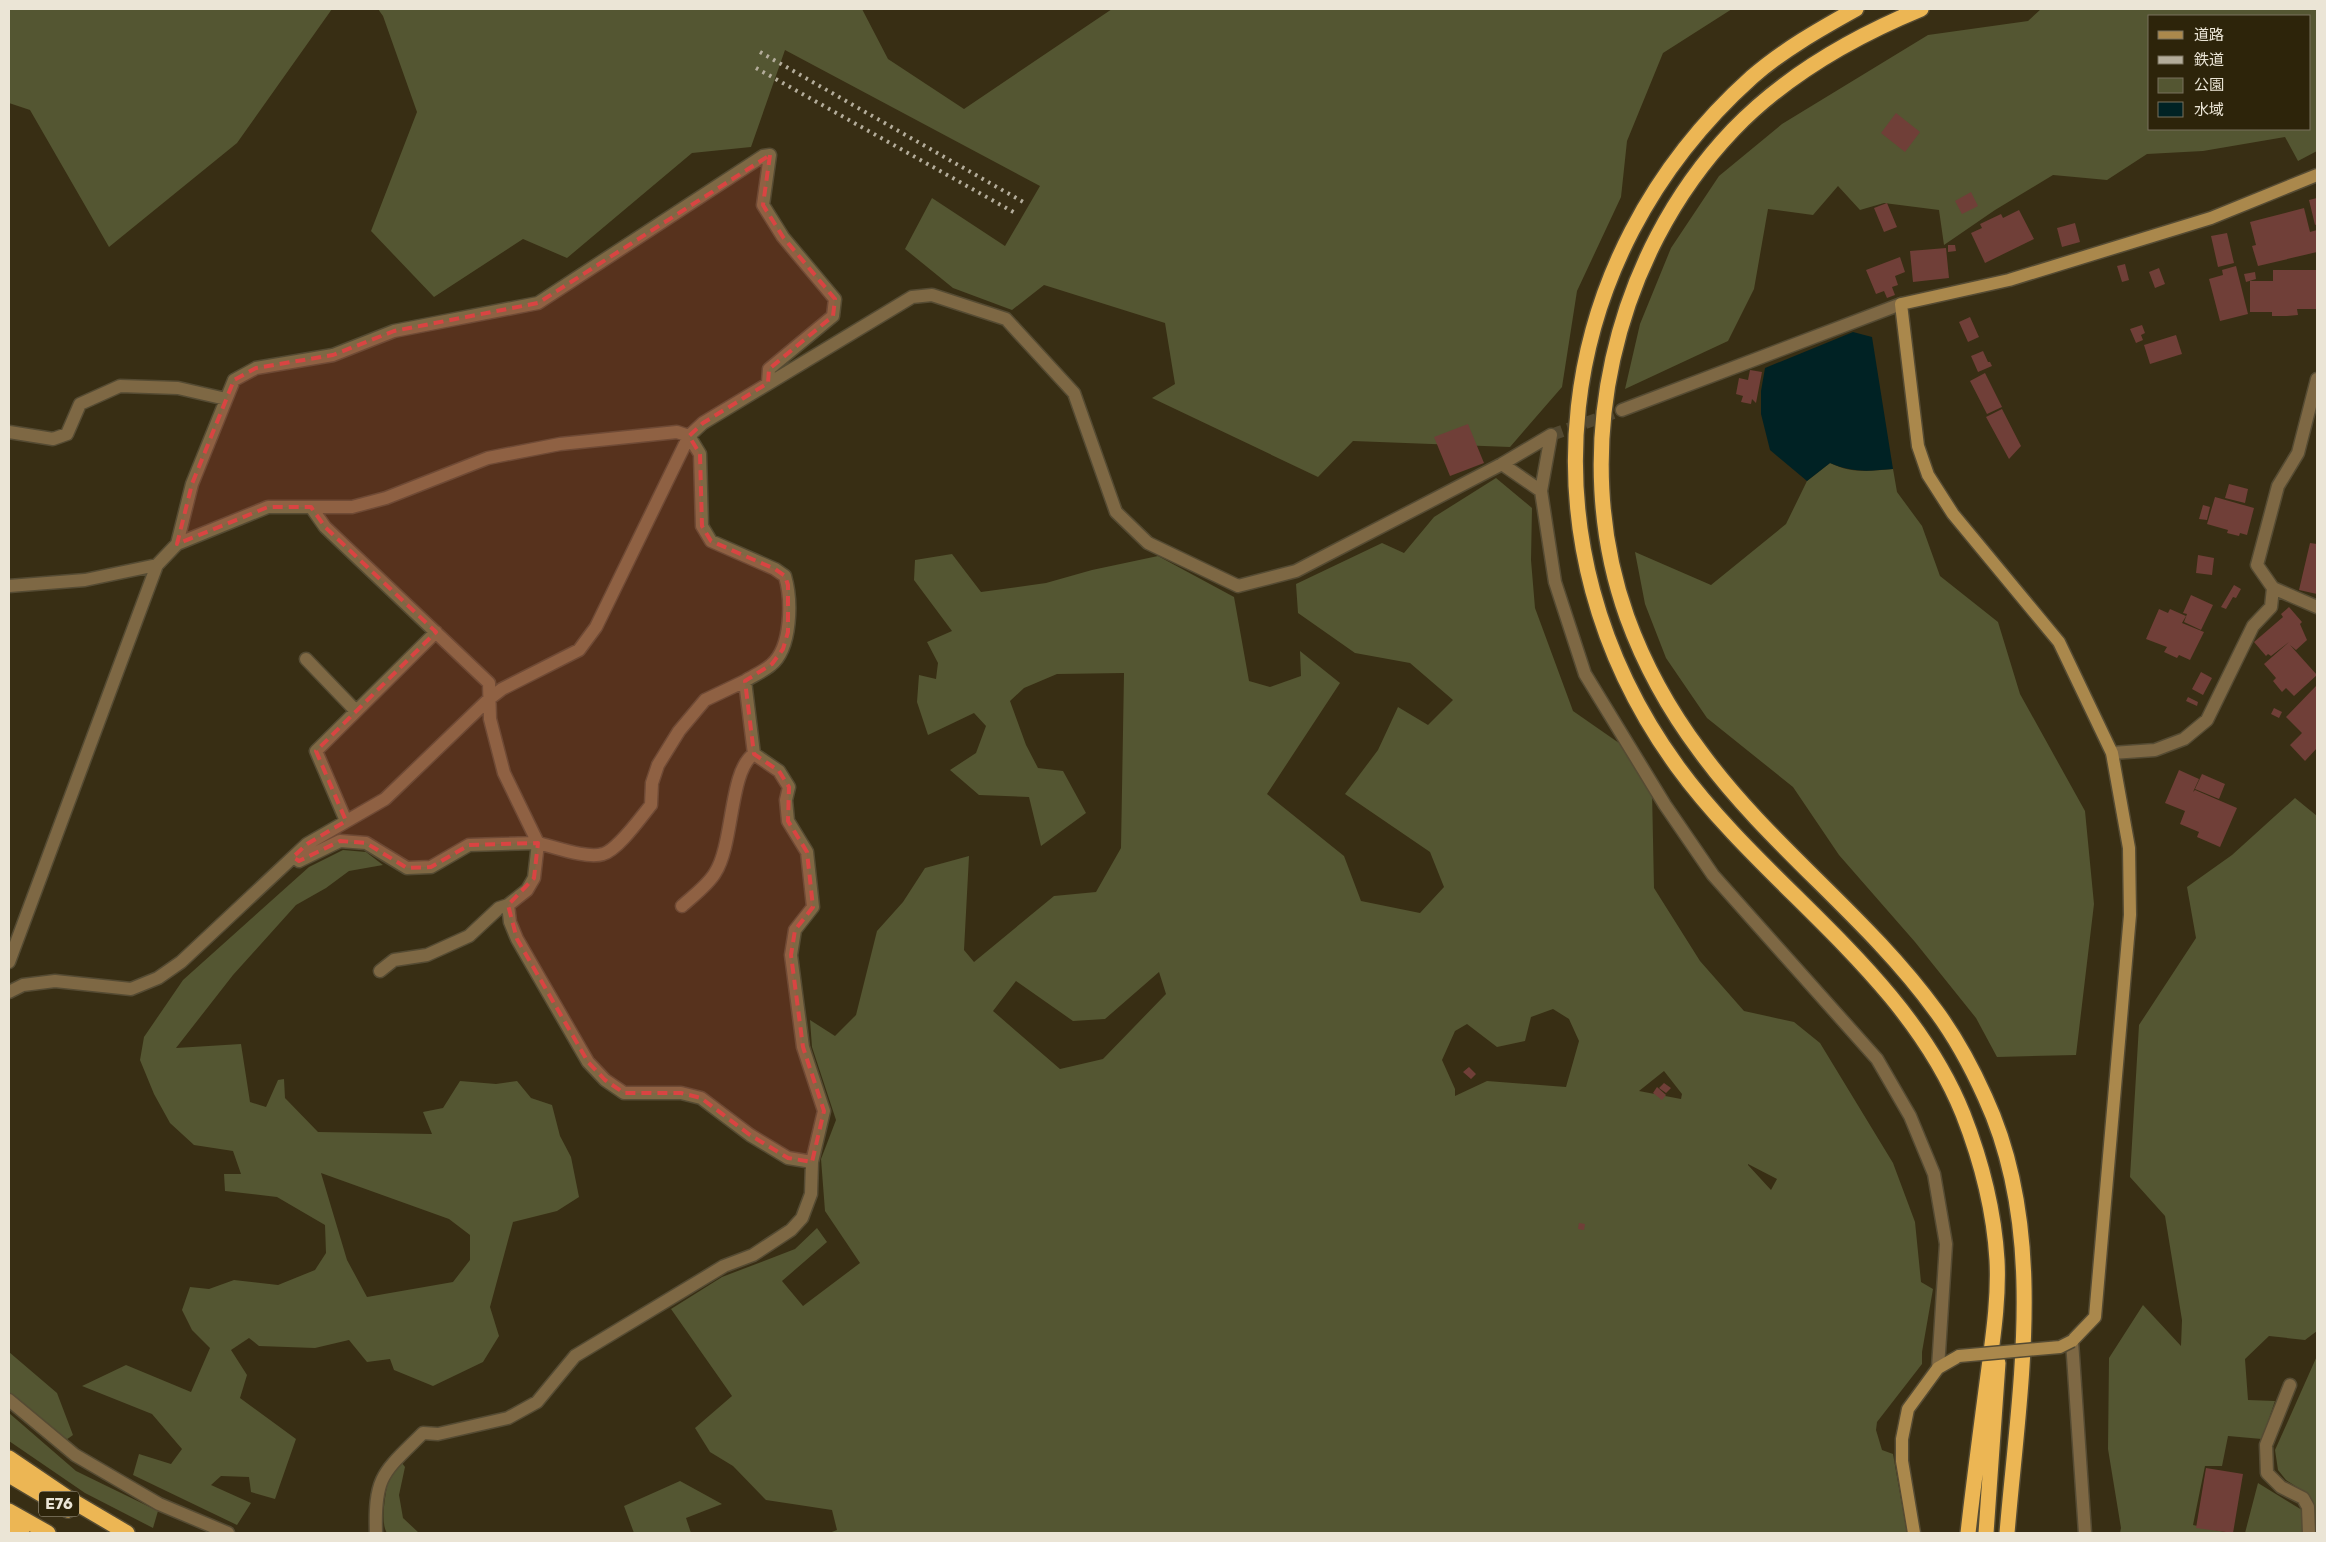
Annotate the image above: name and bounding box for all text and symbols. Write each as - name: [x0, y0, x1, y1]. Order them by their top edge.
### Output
- legend: [2148, 15, 2311, 130]
- text: 道路: [2194, 26, 2224, 44]
- text: 鉄道: [2194, 51, 2224, 69]
- text: 公園: [2194, 76, 2224, 94]
- text: 水域: [2194, 101, 2224, 119]
- road number: E76: [39, 1492, 79, 1516]

